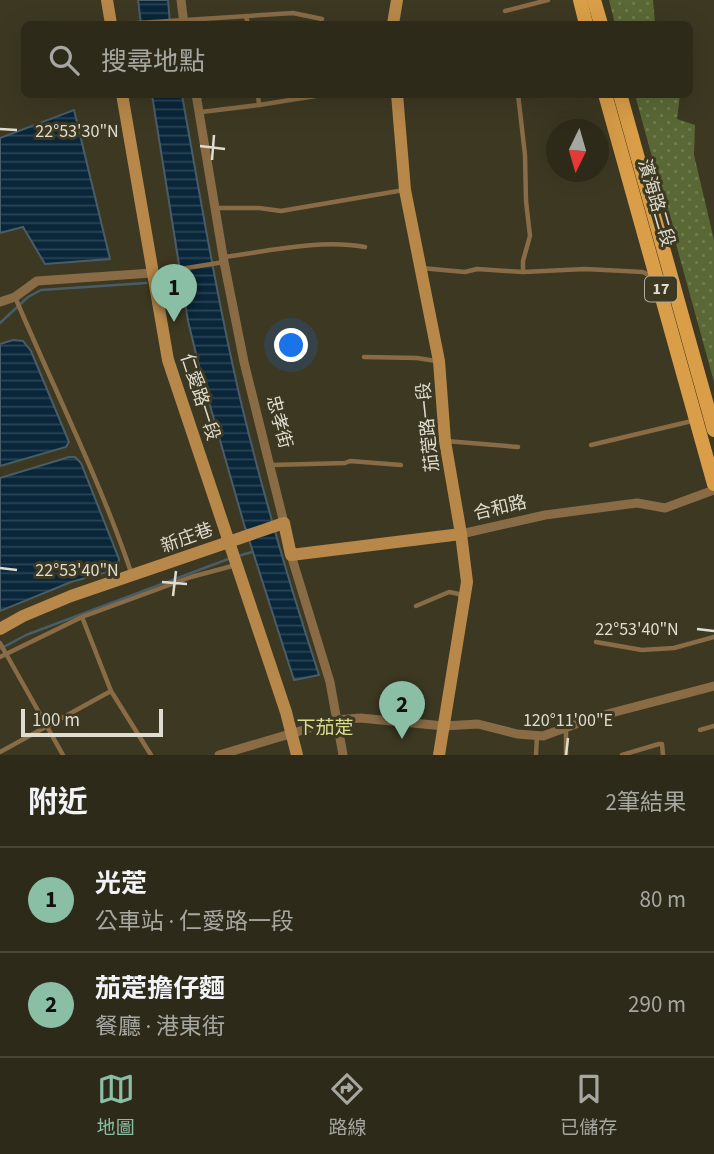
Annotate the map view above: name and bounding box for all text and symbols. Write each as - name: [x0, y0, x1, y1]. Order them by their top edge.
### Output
- search box: [21, 21, 693, 98]
- icon: search: [45, 41, 83, 79]
- text: 搜尋地點: [101, 43, 205, 80]
- text: 22°53'30"N: [35, 119, 119, 144]
- north arrow: [546, 119, 609, 182]
- street label: 濱海路二段: [632, 156, 680, 250]
- pin: 1: [151, 264, 197, 322]
- road number: 17: [645, 276, 677, 302]
- your location: [274, 328, 308, 362]
- street label: 仁愛路一段: [174, 350, 226, 444]
- street label: 茄萣路一段: [411, 381, 445, 473]
- street label: 忠孝街: [260, 393, 298, 451]
- street label: 合和路: [471, 490, 529, 526]
- street label: 新庄巷: [157, 517, 217, 559]
- text: 22°53'40"N: [35, 558, 119, 583]
- text: 22°53'40"N: [595, 617, 679, 642]
- pin: 2: [379, 681, 425, 739]
- scale bar: [21, 706, 163, 738]
- text: 100 m: [32, 707, 80, 734]
- text: 120°11'00"E: [523, 708, 613, 733]
- district label: 下茄萣: [296, 715, 354, 742]
- text: 附近: [28, 781, 88, 824]
- text: 2筆結果: [606, 786, 686, 819]
- text: 光萣: [95, 865, 147, 902]
- text: 1: [45, 883, 57, 916]
- text: 80 m: [639, 883, 686, 916]
- text: 公車站 · 仁愛路一段: [95, 905, 294, 938]
- text: 茄萣擔仔麵: [95, 970, 225, 1007]
- text: 2: [45, 988, 57, 1021]
- text: 290 m: [628, 988, 686, 1021]
- text: 餐廳 · 港東街: [95, 1010, 225, 1043]
- tab: 地圖: [97, 1070, 135, 1142]
- tab: 路線: [328, 1070, 366, 1142]
- tab: 已儲存: [560, 1070, 617, 1142]

